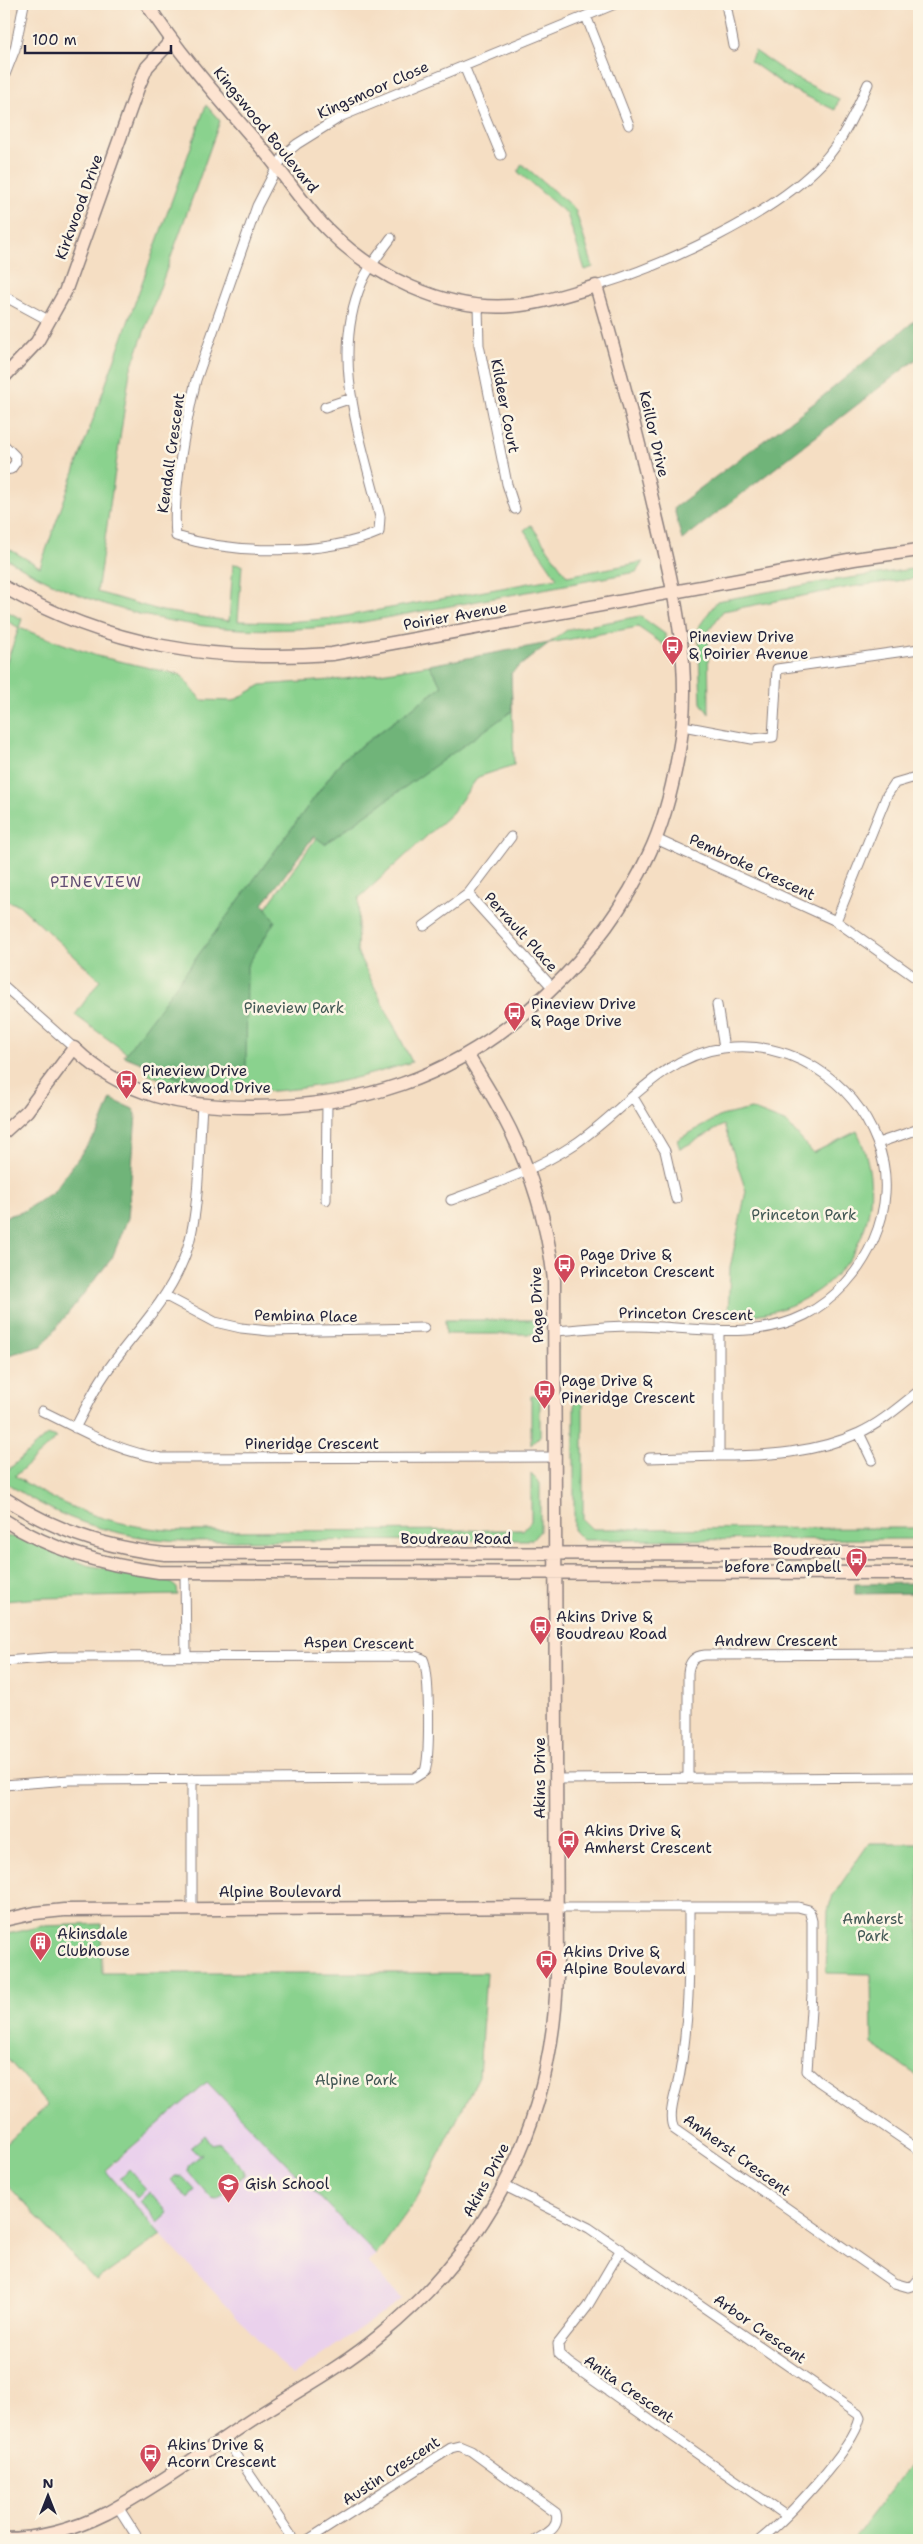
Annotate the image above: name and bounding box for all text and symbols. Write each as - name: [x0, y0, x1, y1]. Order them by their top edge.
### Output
- scale bar: [25, 22, 171, 54]
- text: 100 m: [32, 30, 77, 50]
- street label: Kingsmoor Close: [314, 56, 432, 124]
- street label: Kingswood Boulevard: [209, 63, 323, 198]
- street label: Kirkwood Drive: [51, 151, 107, 263]
- street label: Kildeer Court: [486, 357, 524, 455]
- street label: Keillor Drive: [634, 389, 674, 479]
- street label: Kendall Crescent: [153, 392, 189, 514]
- street label: Poirier Avenue: [402, 597, 508, 635]
- place label: Pineview Drive & Poirier Avenue: [689, 627, 808, 664]
- bus stop icon: Pineview Drive & Poirier Avenue: [661, 634, 685, 665]
- street label: Pembroke Crescent: [686, 829, 818, 905]
- district label: PINEVIEW: [50, 871, 142, 892]
- street label: Perrault Place: [480, 888, 562, 976]
- place label: Pineview Drive & Page Drive: [531, 994, 636, 1031]
- park label: Pineview Park: [244, 998, 344, 1018]
- bus stop icon: Pineview Drive & Page Drive: [503, 1001, 527, 1032]
- place label: Pineview Drive & Parkwood Drive: [142, 1061, 271, 1098]
- bus stop icon: Pineview Drive & Parkwood Drive: [114, 1068, 138, 1099]
- park label: Princeton Park: [751, 1205, 857, 1225]
- place label: Page Drive & Princeton Crescent: [580, 1245, 715, 1282]
- bus stop icon: Page Drive & Princeton Crescent: [552, 1252, 576, 1283]
- street label: Page Drive: [526, 1266, 548, 1344]
- street label: Princeton Crescent: [618, 1303, 754, 1325]
- street label: Pembina Place: [254, 1305, 358, 1327]
- place label: Page Drive & Pineridge Crescent: [561, 1371, 695, 1408]
- bus stop icon: Page Drive & Pineridge Crescent: [533, 1378, 557, 1409]
- street label: Pineridge Crescent: [245, 1434, 379, 1454]
- street label: Boudreau Road: [401, 1529, 512, 1549]
- place label: Boudreau before Campbell: [724, 1540, 841, 1577]
- bus stop icon: Boudreau before Campbell: [845, 1547, 869, 1578]
- place label: Akins Drive & Boudreau Road: [556, 1607, 667, 1644]
- bus stop icon: Akins Drive & Boudreau Road: [528, 1614, 552, 1645]
- street label: Andrew Crescent: [714, 1631, 838, 1651]
- street label: Aspen Crescent: [303, 1632, 415, 1654]
- street label: Akins Drive: [530, 1737, 550, 1819]
- place label: Akins Drive & Amherst Crescent: [584, 1821, 712, 1858]
- bus stop icon: Akins Drive & Amherst Crescent: [556, 1828, 580, 1859]
- street label: Alpine Boulevard: [219, 1882, 342, 1902]
- park label: Amherst Park: [842, 1909, 904, 1946]
- place label: Akinsdale Clubhouse: [57, 1924, 130, 1961]
- building icon: Akinsdale Clubhouse: [29, 1931, 53, 1962]
- place label: Akins Drive & Alpine Boulevard: [563, 1942, 686, 1979]
- bus stop icon: Akins Drive & Alpine Boulevard: [535, 1949, 559, 1980]
- park label: Alpine Park: [315, 2070, 397, 2090]
- street label: Amherst Crescent: [679, 2109, 795, 2201]
- street label: Akins Drive: [458, 2139, 514, 2221]
- school or university icon: Gish School: [217, 2172, 241, 2203]
- place label: Gish School: [245, 2174, 330, 2194]
- street label: Arbor Crescent: [710, 2290, 810, 2368]
- street label: Anita Crescent: [580, 2350, 678, 2428]
- street label: Austin Crescent: [338, 2432, 444, 2510]
- place label: Akins Drive & Acorn Crescent: [167, 2435, 277, 2472]
- bus stop icon: Akins Drive & Acorn Crescent: [139, 2442, 163, 2473]
- north arrow: [22, 2472, 72, 2522]
- text: N: [42, 2474, 54, 2492]

